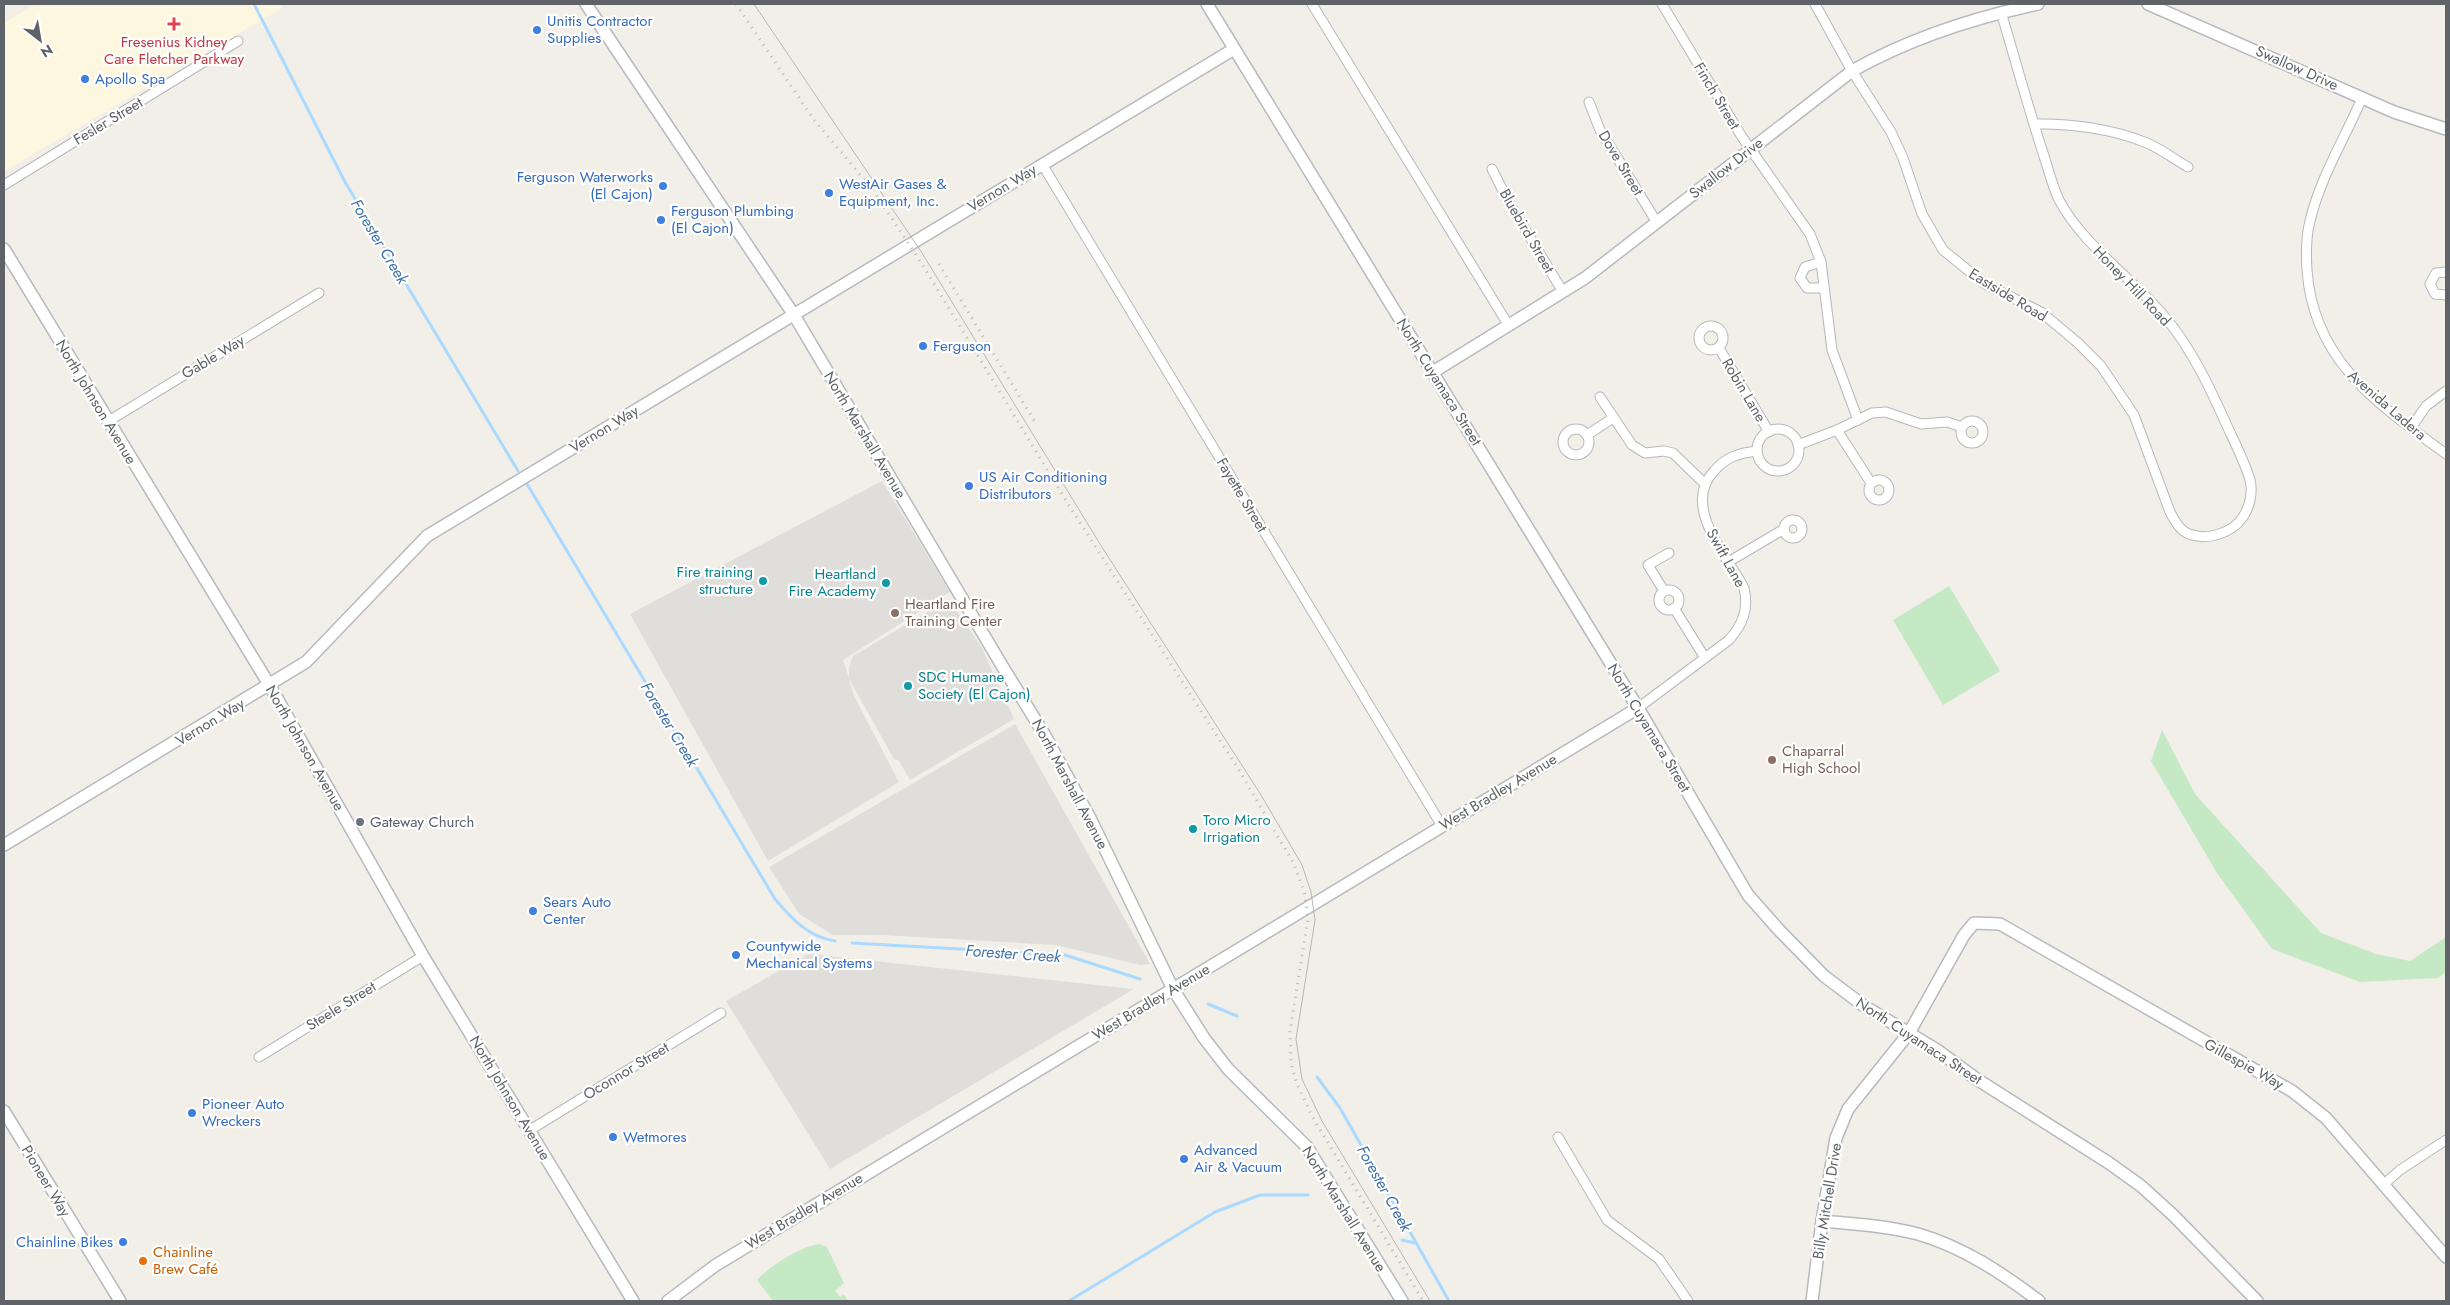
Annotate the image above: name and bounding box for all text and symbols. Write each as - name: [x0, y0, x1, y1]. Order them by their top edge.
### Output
- place label: Unitis Contractor Supplies: [547, 10, 653, 49]
- north arrow: [15, 15, 65, 65]
- marker: Fresenius Kidney Care Fletcher Parkway: [167, 17, 181, 31]
- marker: Unitis Contractor Supplies: [531, 24, 543, 36]
- place label: Fresenius Kidney Care Fletcher Parkway: [104, 31, 245, 70]
- text: N: [37, 40, 57, 63]
- street label: Swallow Drive: [2252, 40, 2342, 96]
- street label: Finch Street: [1688, 58, 1746, 134]
- place label: Apollo Spa: [95, 68, 165, 90]
- marker: Apollo Spa: [79, 73, 91, 85]
- street label: Fesler Street: [69, 91, 147, 150]
- street label: Dove Street: [1593, 126, 1649, 200]
- street label: Swallow Drive: [1684, 132, 1768, 204]
- street label: Vernon Way: [963, 159, 1041, 217]
- place label: Ferguson Waterworks (El Cajon): [517, 166, 653, 205]
- place label: WestAir Gases & Equipment, Inc.: [839, 173, 947, 212]
- marker: Ferguson Waterworks (El Cajon): [657, 180, 669, 192]
- street label: Bluebird Street: [1494, 185, 1560, 277]
- marker: WestAir Gases & Equipment, Inc.: [823, 187, 835, 199]
- water label: Forester Creek: [345, 194, 415, 289]
- place label: Ferguson Plumbing (El Cajon): [671, 200, 794, 239]
- marker: Ferguson Plumbing (El Cajon): [655, 214, 667, 226]
- street label: Honey Hill Road: [2088, 241, 2176, 331]
- street label: Eastside Road: [1965, 263, 2051, 327]
- street label: North Cuyamaca Street: [1391, 314, 1487, 450]
- street label: Gable Way: [177, 329, 249, 384]
- place label: Ferguson: [933, 335, 991, 357]
- street label: North Johnson Avenue: [50, 336, 142, 469]
- marker: Ferguson: [917, 340, 929, 352]
- street label: Robin Lane: [1716, 354, 1772, 426]
- street label: Avenida Ladera: [2343, 365, 2431, 445]
- street label: North Marshall Avenue: [818, 367, 912, 503]
- street label: Vernon Way: [565, 400, 643, 458]
- street label: Fayette Street: [1211, 454, 1273, 537]
- place label: US Air Conditioning Distributors: [979, 466, 1107, 505]
- marker: US Air Conditioning Distributors: [963, 480, 975, 492]
- street label: Swift Lane: [1701, 525, 1751, 592]
- place label: Fire training structure: [676, 561, 753, 600]
- place label: Heartland Fire Academy: [789, 563, 876, 602]
- marker: Fire training structure: [757, 575, 769, 587]
- marker: Heartland Fire Academy: [880, 577, 892, 589]
- place label: Heartland Fire Training Center: [905, 593, 1003, 632]
- marker: Heartland Fire Training Center: [889, 607, 901, 619]
- street label: North Cuyamaca Street: [1602, 660, 1696, 797]
- place label: SDC Humane Society (El Cajon): [918, 666, 1031, 705]
- water label: Forester Creek: [635, 677, 705, 772]
- marker: SDC Humane Society (El Cajon): [902, 680, 914, 692]
- street label: North Johnson Avenue: [260, 681, 350, 815]
- street label: Vernon Way: [171, 693, 249, 751]
- street label: North Marshall Avenue: [1026, 715, 1114, 853]
- place label: Chaparral High School: [1782, 740, 1861, 779]
- street label: West Bradley Avenue: [1435, 748, 1561, 836]
- marker: Chaparral High School: [1766, 754, 1778, 766]
- place label: Toro Micro Irrigation: [1203, 809, 1271, 848]
- place label: Gateway Church: [370, 811, 474, 833]
- marker: Gateway Church: [354, 816, 366, 828]
- marker: Toro Micro Irrigation: [1187, 823, 1199, 835]
- place label: Sears Auto Center: [543, 891, 611, 930]
- marker: Sears Auto Center: [527, 905, 539, 917]
- place label: Countywide Mechanical Systems: [746, 935, 872, 974]
- water label: Forester Creek: [965, 939, 1063, 968]
- marker: Countywide Mechanical Systems: [730, 949, 742, 961]
- street label: West Bradley Avenue: [1088, 958, 1214, 1046]
- street label: Steele Street: [302, 976, 381, 1036]
- street label: North Cuyamaca Street: [1852, 992, 1987, 1090]
- street label: North Johnson Avenue: [464, 1032, 556, 1165]
- street label: Gillespie Way: [2200, 1033, 2288, 1095]
- street label: Oconnor Street: [579, 1036, 673, 1105]
- place label: Pioneer Auto Wreckers: [202, 1093, 285, 1132]
- marker: Pioneer Auto Wreckers: [186, 1107, 198, 1119]
- place label: Wetmores: [623, 1126, 687, 1148]
- marker: Wetmores: [607, 1131, 619, 1143]
- place label: Advanced Air & Vacuum: [1194, 1139, 1282, 1178]
- street label: Pioneer Way: [16, 1141, 76, 1221]
- water label: Forester Creek: [1351, 1141, 1418, 1237]
- street label: Billy Mitchell Drive: [1807, 1141, 1847, 1261]
- street label: North Marshall Avenue: [1296, 1142, 1392, 1276]
- marker: Advanced Air & Vacuum: [1178, 1153, 1190, 1165]
- street label: West Bradley Avenue: [741, 1167, 867, 1255]
- place label: Chainline Bikes: [16, 1231, 113, 1253]
- marker: Chainline Bikes: [117, 1236, 129, 1248]
- place label: Chainline Brew Café: [153, 1241, 218, 1280]
- marker: Chainline Brew Café: [137, 1255, 149, 1267]

